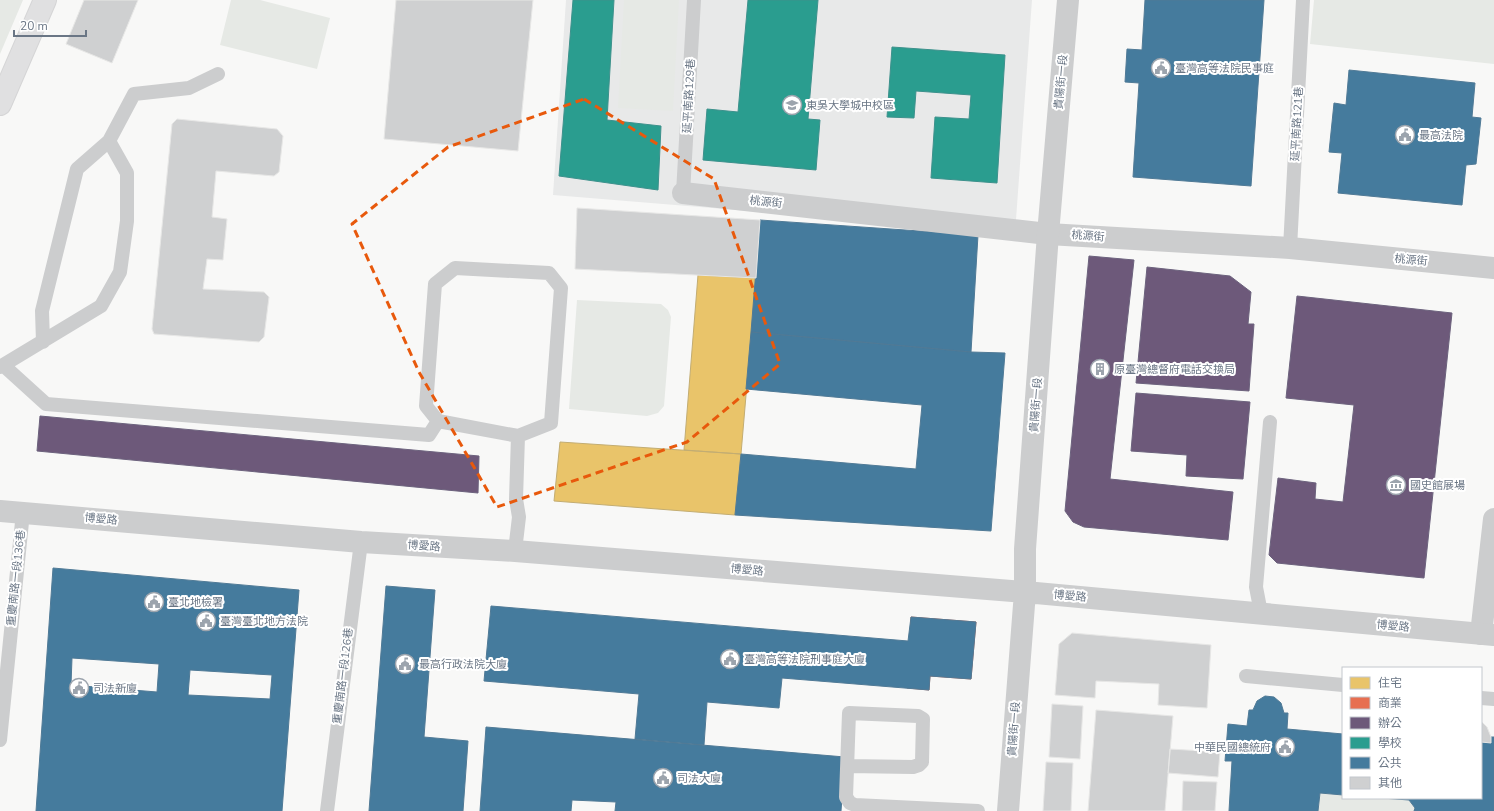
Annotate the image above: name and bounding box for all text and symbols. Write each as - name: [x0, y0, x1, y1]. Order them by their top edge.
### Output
- scale bar: [14, 12, 86, 38]
- text: 20 m: [20, 18, 48, 34]
- street label: 貴陽街一段: [1051, 54, 1071, 110]
- public building icon: 臺灣高等法院民事庭: [1150, 57, 1172, 79]
- street label: 延平南路129巷: [680, 58, 698, 134]
- place label: 臺灣高等法院民事庭: [1175, 61, 1274, 76]
- street label: 延平南路121巷: [1288, 86, 1306, 162]
- school or university icon: 東吳大學城中校區: [781, 94, 803, 116]
- place label: 東吳大學城中校區: [806, 98, 894, 113]
- public building icon: 最高法院: [1394, 124, 1416, 146]
- place label: 最高法院: [1419, 128, 1463, 143]
- street label: 桃源街: [749, 193, 783, 211]
- street label: 桃源街: [1071, 227, 1105, 245]
- street label: 桃源街: [1394, 251, 1428, 269]
- building icon: 原臺灣總督府電話交換局: [1089, 358, 1111, 380]
- place label: 原臺灣總督府電話交換局: [1114, 362, 1235, 377]
- street label: 貴陽街一段: [1027, 377, 1045, 433]
- museum icon: 國史館展場: [1385, 474, 1407, 496]
- place label: 國史館展場: [1410, 478, 1465, 493]
- street label: 博愛路: [84, 510, 118, 528]
- street label: 重慶南路一段136巷: [3, 529, 29, 627]
- street label: 博愛路: [407, 537, 441, 555]
- street label: 博愛路: [730, 561, 764, 579]
- street label: 博愛路: [1053, 587, 1087, 605]
- public building icon: 臺北地檢署: [143, 591, 165, 613]
- place label: 臺北地檢署: [168, 595, 223, 610]
- public building icon: 臺灣臺北地方法院: [195, 610, 217, 632]
- place label: 臺灣臺北地方法院: [220, 614, 308, 629]
- street label: 博愛路: [1376, 617, 1410, 635]
- street label: 重慶南路一段126巷: [330, 627, 356, 725]
- public building icon: 臺灣高等法院刑事庭大廈: [719, 648, 741, 670]
- place label: 臺灣高等法院刑事庭大廈: [744, 652, 865, 667]
- public building icon: 最高行政法院大廈: [394, 653, 416, 675]
- place label: 最高行政法院大廈: [419, 657, 507, 672]
- legend: [1342, 667, 1482, 799]
- text: 住宅: [1378, 675, 1402, 691]
- public building icon: 司法新廈: [68, 677, 90, 699]
- place label: 司法新廈: [93, 681, 137, 696]
- text: 商業: [1378, 695, 1402, 711]
- street label: 貴陽街一段: [1005, 701, 1023, 757]
- text: 辦公: [1378, 715, 1402, 731]
- text: 學校: [1378, 735, 1402, 751]
- public building icon: 中華民國總統府: [1274, 736, 1296, 758]
- place label: 中華民國總統府: [1194, 740, 1271, 755]
- text: 公共: [1378, 755, 1402, 771]
- public building icon: 司法大廈: [652, 767, 674, 789]
- place label: 司法大廈: [677, 771, 721, 786]
- text: 其他: [1378, 775, 1402, 791]

